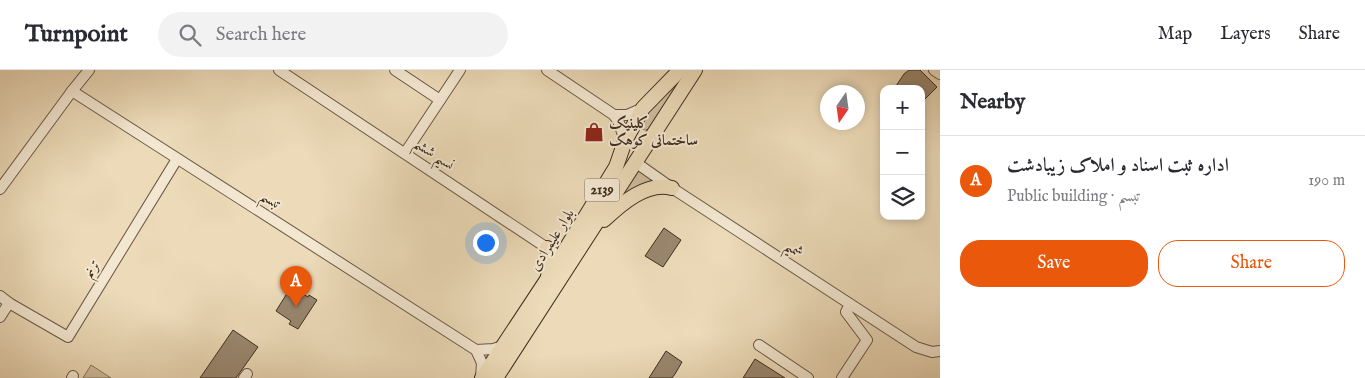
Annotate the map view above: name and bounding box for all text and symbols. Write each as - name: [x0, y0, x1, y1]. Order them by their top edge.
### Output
- search box: [158, 12, 508, 57]
- text: Turnpoint: [25, 19, 128, 50]
- icon: search: [176, 21, 204, 49]
- text: Search here: [216, 23, 306, 47]
- text: Map: [1158, 23, 1192, 46]
- text: Layers: [1220, 23, 1271, 46]
- text: Share: [1299, 23, 1340, 46]
- north arrow: [820, 85, 865, 130]
- map controls: [880, 85, 925, 220]
- button: +: [880, 85, 925, 130]
- text: Nearby: [960, 89, 1025, 116]
- place label: کلینیک ساختمانی کوهک: [609, 114, 698, 150]
- shop icon: کلینیک ساختمانی کوهک: [583, 121, 605, 143]
- button: −: [880, 130, 925, 175]
- street label: نسیم ششم: [407, 134, 458, 179]
- text: اداره ثبت اسناد و املاک زیبادشت: [1007, 154, 1229, 178]
- text: A: [971, 171, 981, 191]
- text: 190 m: [1308, 171, 1345, 191]
- button: layers: [880, 175, 925, 220]
- road number: 2139: [584, 178, 620, 202]
- street label: تبسم: [254, 186, 285, 218]
- text: Public building · تبسم: [1007, 187, 1141, 207]
- street label: بلوار علیمرادی: [525, 205, 579, 275]
- your location: [473, 230, 499, 256]
- street label: شمیم: [778, 236, 807, 266]
- button: Save: [960, 240, 1148, 287]
- button: Share: [1158, 240, 1345, 287]
- street label: ترنم: [79, 256, 107, 283]
- pin: A: [280, 266, 312, 307]

